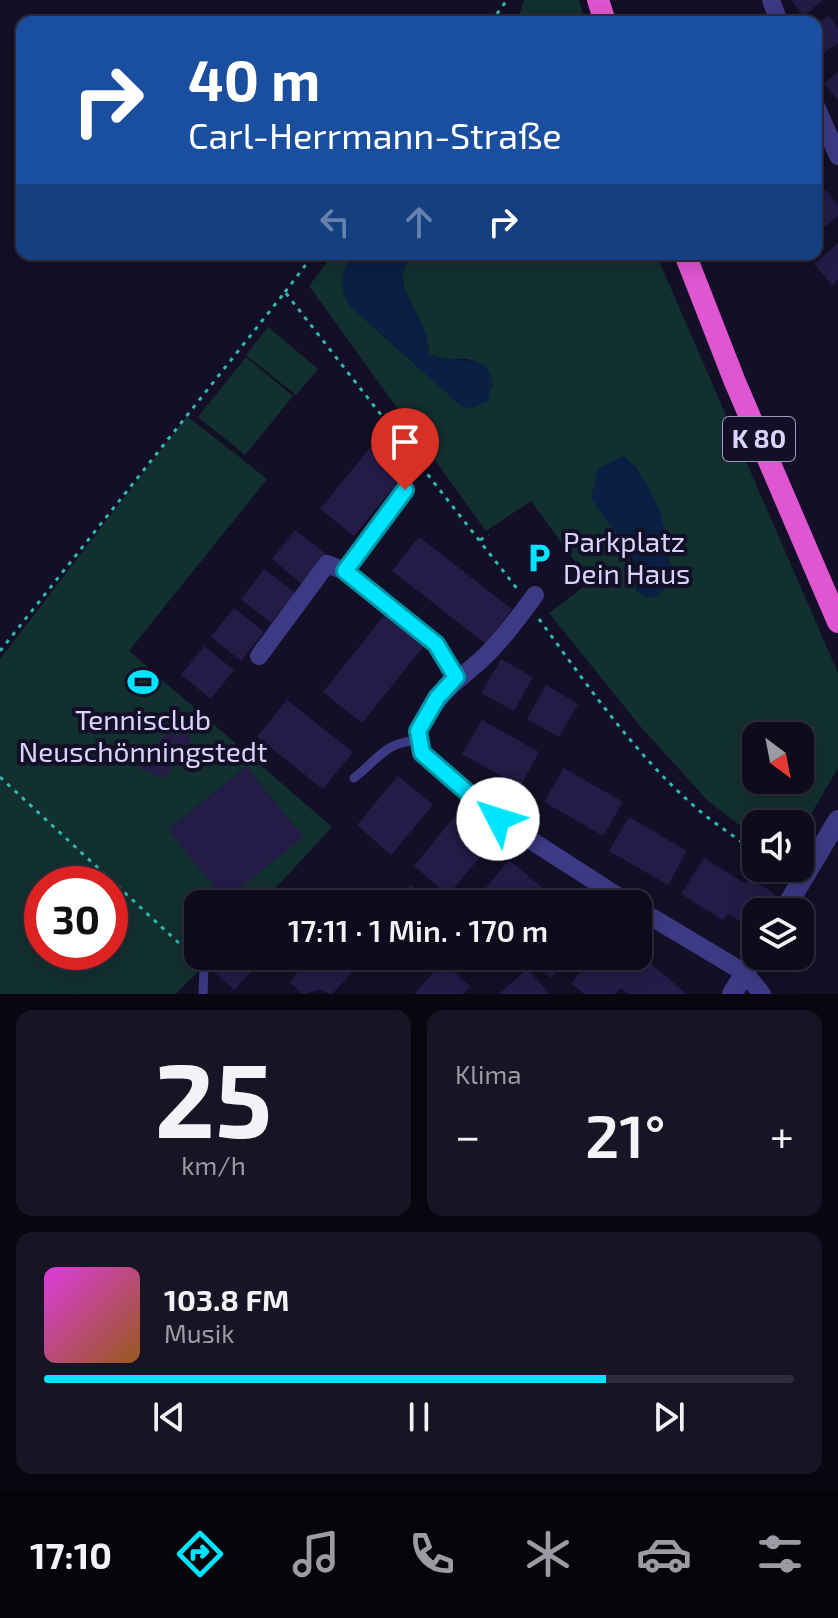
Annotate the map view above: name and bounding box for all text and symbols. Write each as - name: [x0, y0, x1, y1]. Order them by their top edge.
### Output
- text: 40 m: [188, 45, 320, 112]
- icon: right: [56, 48, 160, 152]
- text: Carl-Herrmann-Straße: [188, 113, 562, 156]
- icon: left: [313, 200, 357, 244]
- icon: ahead: [397, 200, 441, 244]
- icon: right: [481, 200, 525, 244]
- pin: [371, 408, 439, 490]
- road number: K 80: [723, 417, 795, 461]
- icon: arrive: [383, 420, 427, 464]
- place label: Parkplatz Dein Haus: [563, 524, 690, 590]
- parking icon: Parkplatz Dein Haus: [522, 541, 556, 575]
- sports icon: Tennisclub Neuschönningstedt: [126, 665, 160, 699]
- place label: Tennisclub Neuschönningstedt: [19, 702, 267, 768]
- north arrow: [742, 722, 814, 794]
- map controls: [742, 722, 814, 970]
- position arrow: [456, 777, 540, 861]
- button: sound: [742, 810, 814, 882]
- speed limit sign: 30: [24, 866, 128, 970]
- button: layers: [742, 898, 814, 970]
- text: 17:11 · 1 Min. · 170 m: [288, 912, 548, 948]
- text: 25: [155, 1034, 272, 1159]
- text: Klima: [455, 1058, 522, 1089]
- text: 21°: [585, 1098, 666, 1170]
- text: −: [455, 1108, 481, 1161]
- text: +: [770, 1108, 794, 1161]
- text: km/h: [181, 1149, 246, 1180]
- text: 103.8 FM: [164, 1281, 290, 1317]
- text: Musik: [164, 1317, 235, 1348]
- icon: previous: [147, 1395, 191, 1439]
- icon: pause: [397, 1395, 441, 1439]
- icon: next: [647, 1395, 691, 1439]
- icon: directions: [172, 1526, 228, 1582]
- icon: music: [288, 1526, 344, 1582]
- icon: phone: [404, 1526, 460, 1582]
- icon: climate: [520, 1526, 576, 1582]
- icon: car: [636, 1526, 692, 1582]
- icon: filters: [752, 1526, 808, 1582]
- text: 17:10: [30, 1533, 112, 1576]

